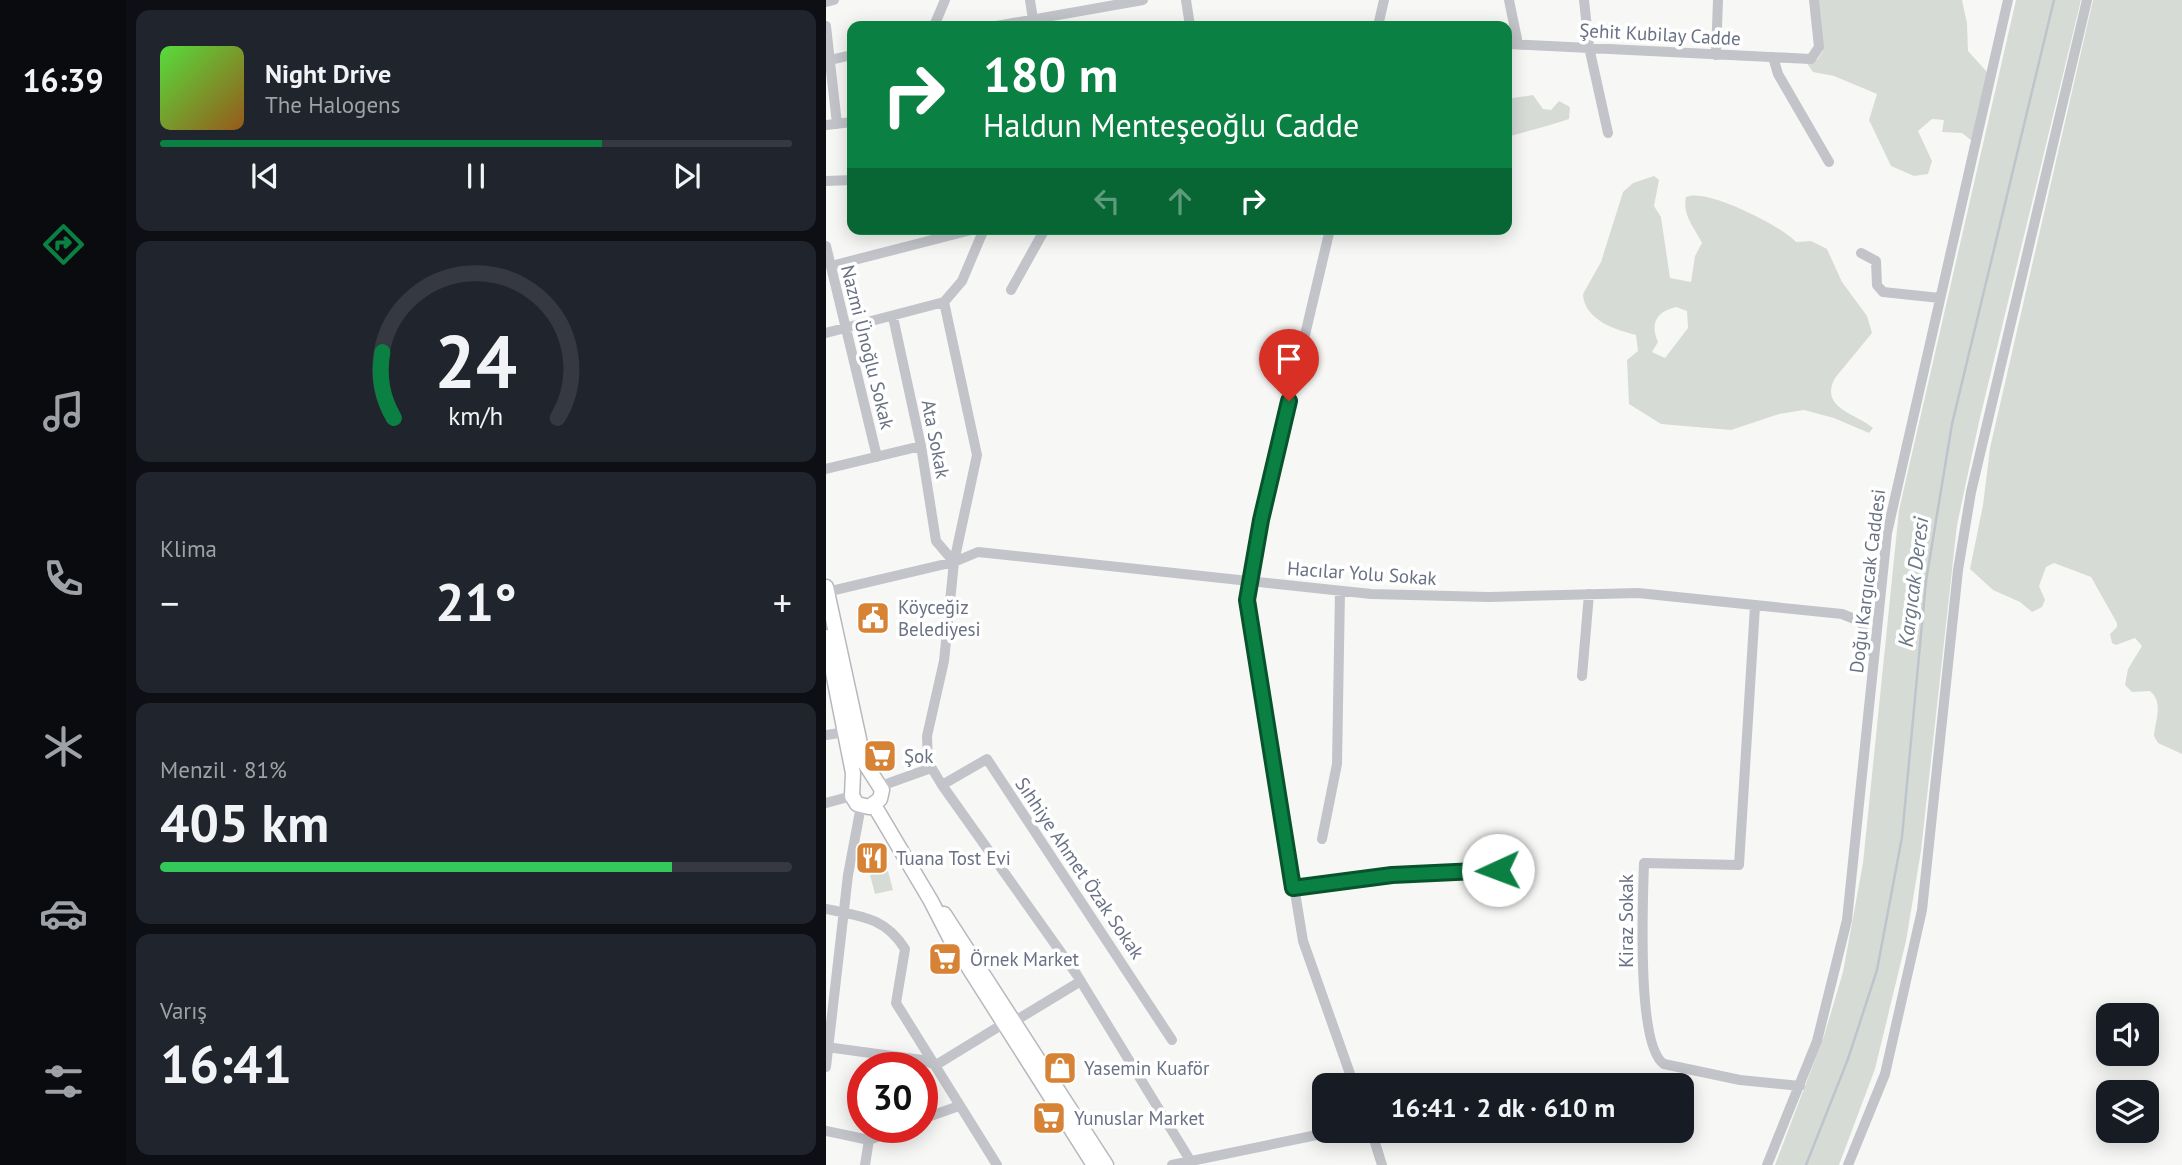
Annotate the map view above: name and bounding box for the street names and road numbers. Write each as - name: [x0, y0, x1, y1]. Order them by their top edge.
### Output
- street label: Şehit Kubilay Cadde: [1579, 18, 1741, 50]
- street label: Nazmi Ünoğlu Sokak: [836, 262, 900, 432]
- street label: Ata Sokak: [917, 398, 955, 480]
- street label: Doğu Kargıcak Caddesi: [1844, 488, 1890, 674]
- street label: Hacılar Yolu Sokak: [1286, 556, 1438, 590]
- street label: Sıhhiye Ahmet Özak Sokak: [1010, 773, 1150, 963]
- street label: Kiraz Sokak: [1614, 874, 1638, 968]

